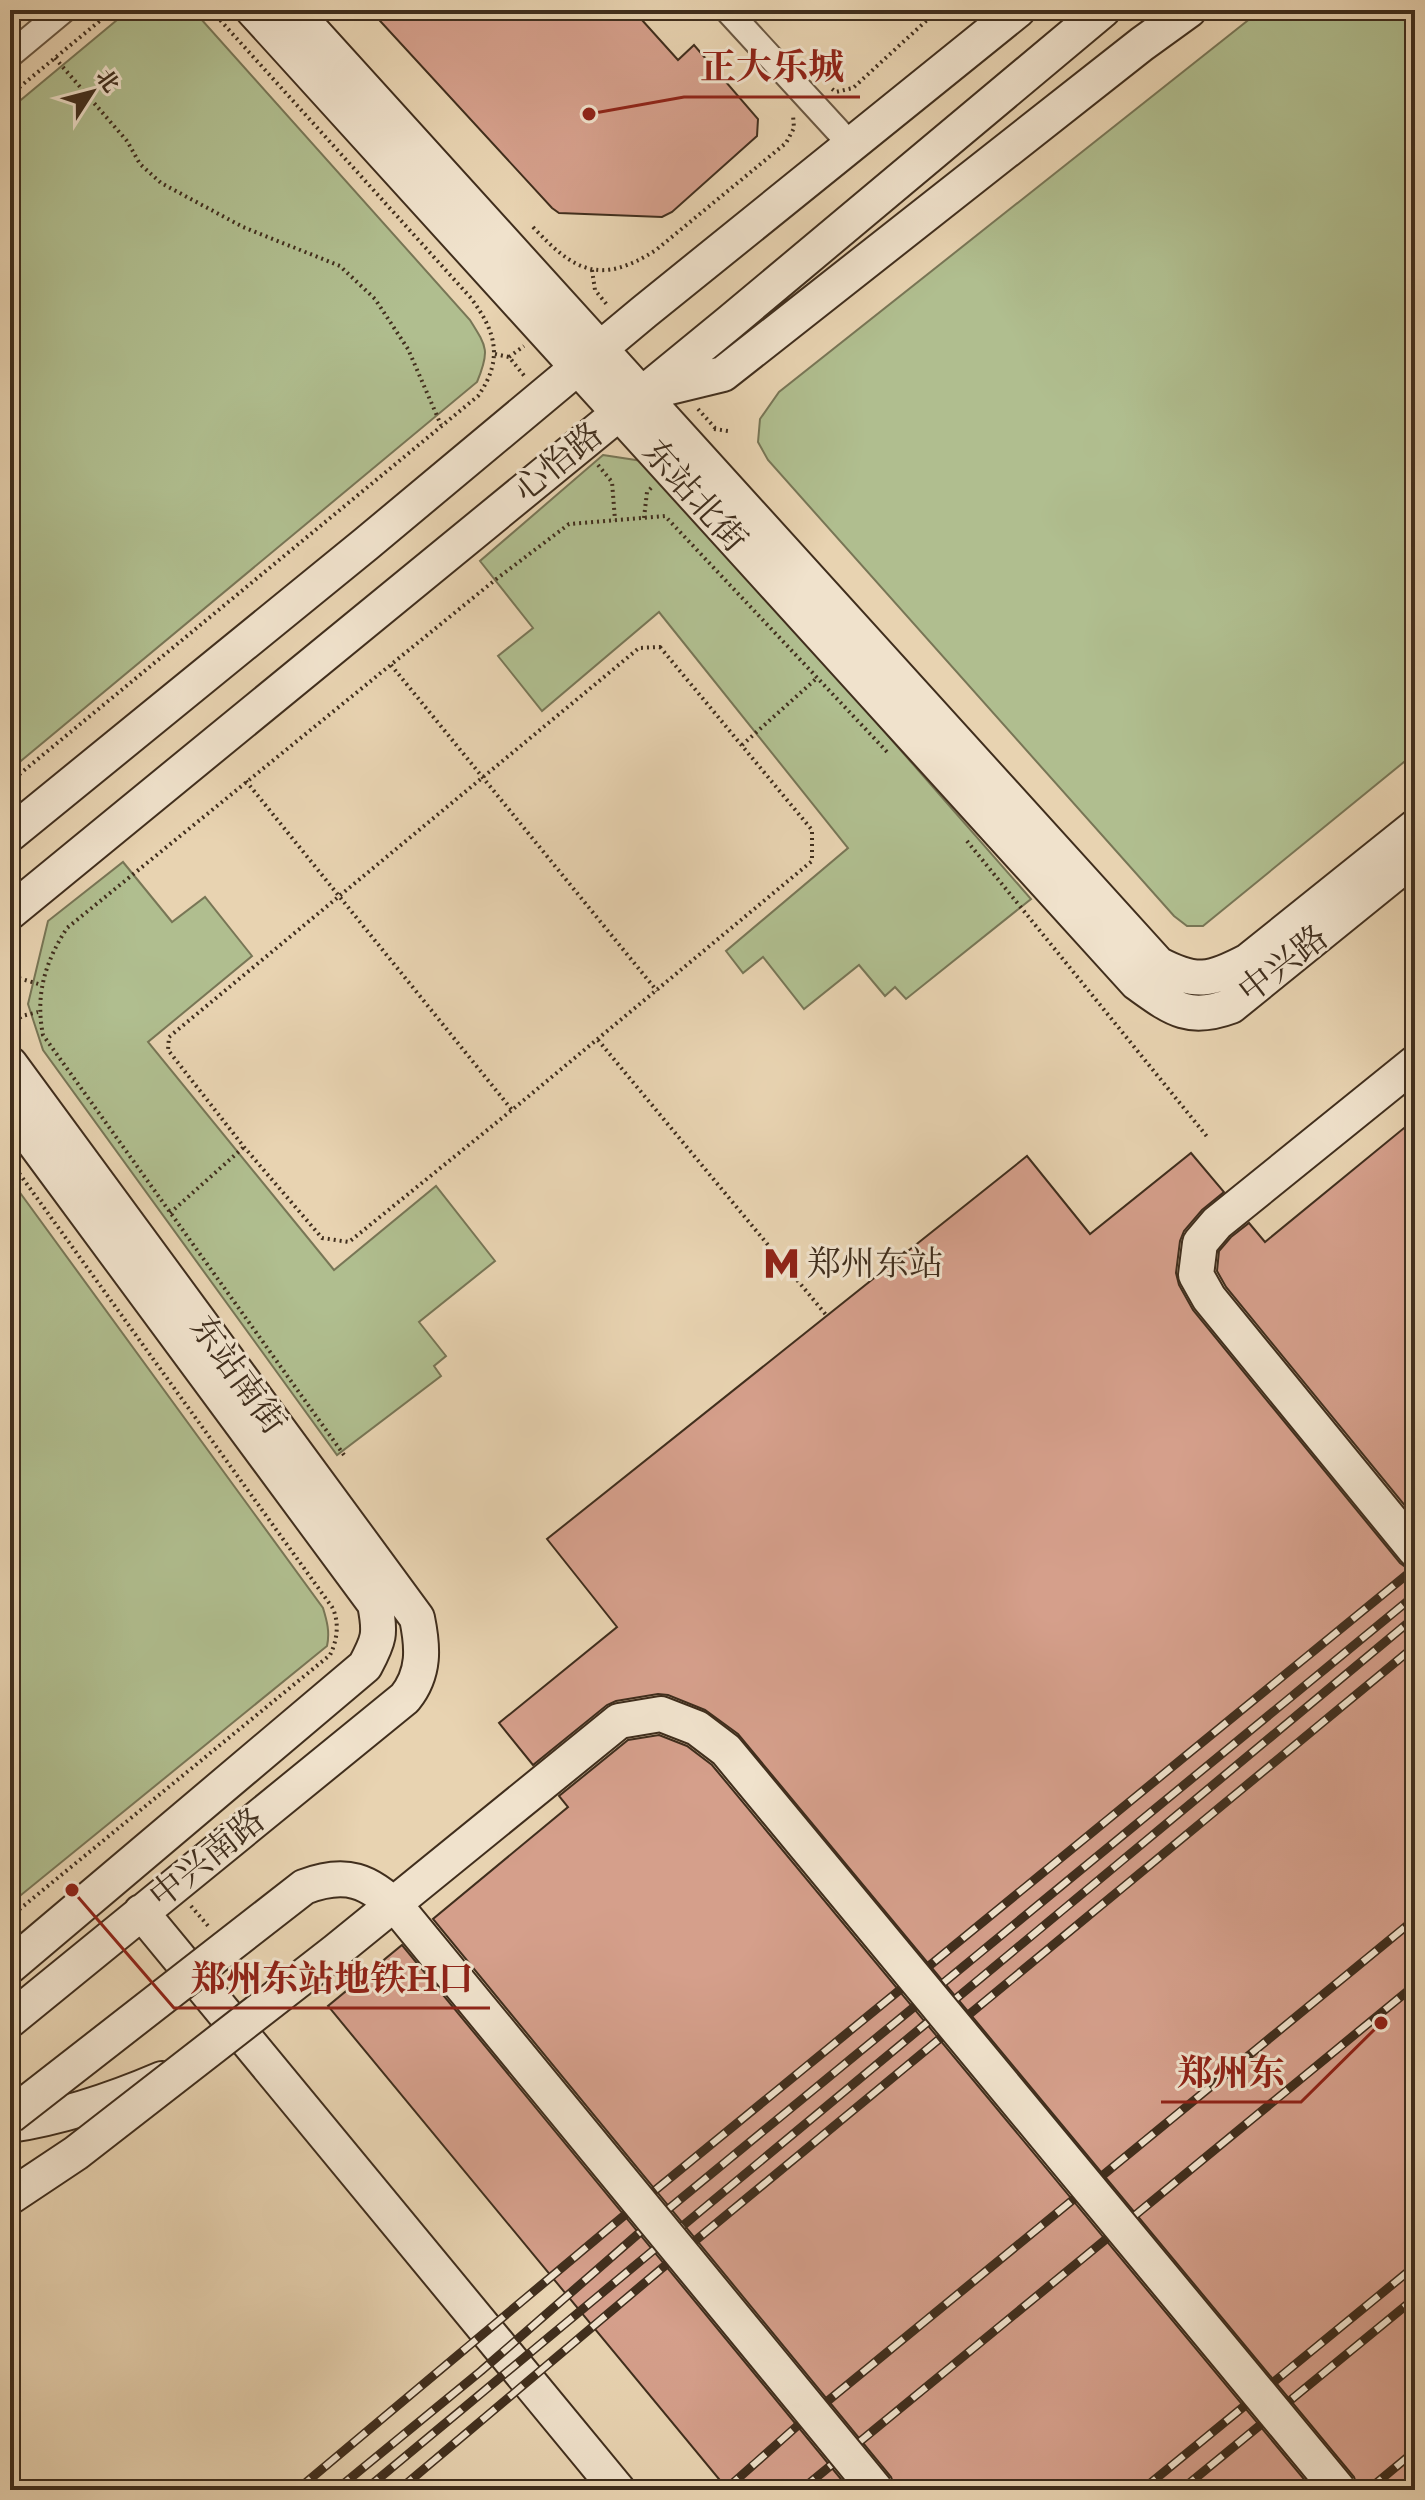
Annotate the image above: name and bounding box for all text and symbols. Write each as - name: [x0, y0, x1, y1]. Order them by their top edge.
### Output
- callout: 正大乐城: [684, 37, 860, 97]
- text: 正大乐城: [700, 43, 844, 92]
- north arrow: [52, 52, 132, 132]
- text: 北: [89, 63, 126, 99]
- street label: 心怡路: [504, 412, 612, 512]
- street label: 东站北街: [632, 430, 758, 562]
- street label: 中兴路: [1229, 914, 1337, 1014]
- place label: 郑州东站: [807, 1241, 943, 1287]
- metro station icon: 郑州东站: [762, 1245, 800, 1283]
- street label: 东站南街: [179, 1306, 297, 1444]
- street label: 中兴南路: [140, 1797, 274, 1919]
- callout: 郑州东站地铁H口: [174, 1948, 490, 2008]
- text: 郑州东站地铁H口: [190, 1955, 474, 2004]
- callout: 郑州东: [1161, 2042, 1301, 2102]
- text: 郑州东: [1177, 2049, 1285, 2098]

